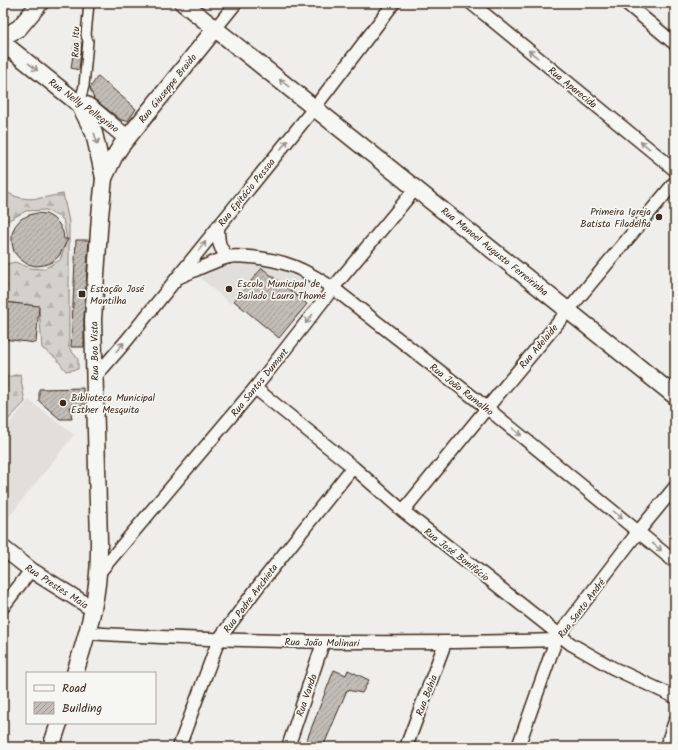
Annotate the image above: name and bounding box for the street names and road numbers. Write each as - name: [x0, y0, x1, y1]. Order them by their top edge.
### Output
- street label: Rua Itu: [68, 26, 84, 58]
- street label: Rua Giuseppe Braido: [135, 50, 201, 127]
- street label: Rua Aparecida: [544, 63, 601, 113]
- street label: Rua Nelly Pellegrino: [45, 75, 122, 137]
- street label: Rua Epitácio Pessoa: [214, 155, 280, 230]
- street label: Rua Manoel Augusto Ferreirinha: [437, 203, 552, 300]
- street label: Rua Adelaide: [515, 320, 563, 372]
- street label: Rua Boa Vista: [86, 321, 104, 381]
- street label: Rua Santos Dumont: [227, 345, 293, 420]
- street label: Rua João Ramalho: [426, 360, 497, 420]
- street label: Rua José Bonifácio: [420, 524, 493, 586]
- street label: Rua Prestes Maia: [21, 560, 92, 614]
- street label: Rua Padre Anchieta: [219, 560, 282, 637]
- street label: Rua Santo André: [554, 575, 610, 642]
- street label: Rua João Molinari: [284, 634, 360, 652]
- street label: Rua Vanda: [292, 671, 322, 719]
- street label: Rua Bahia: [412, 672, 442, 718]

